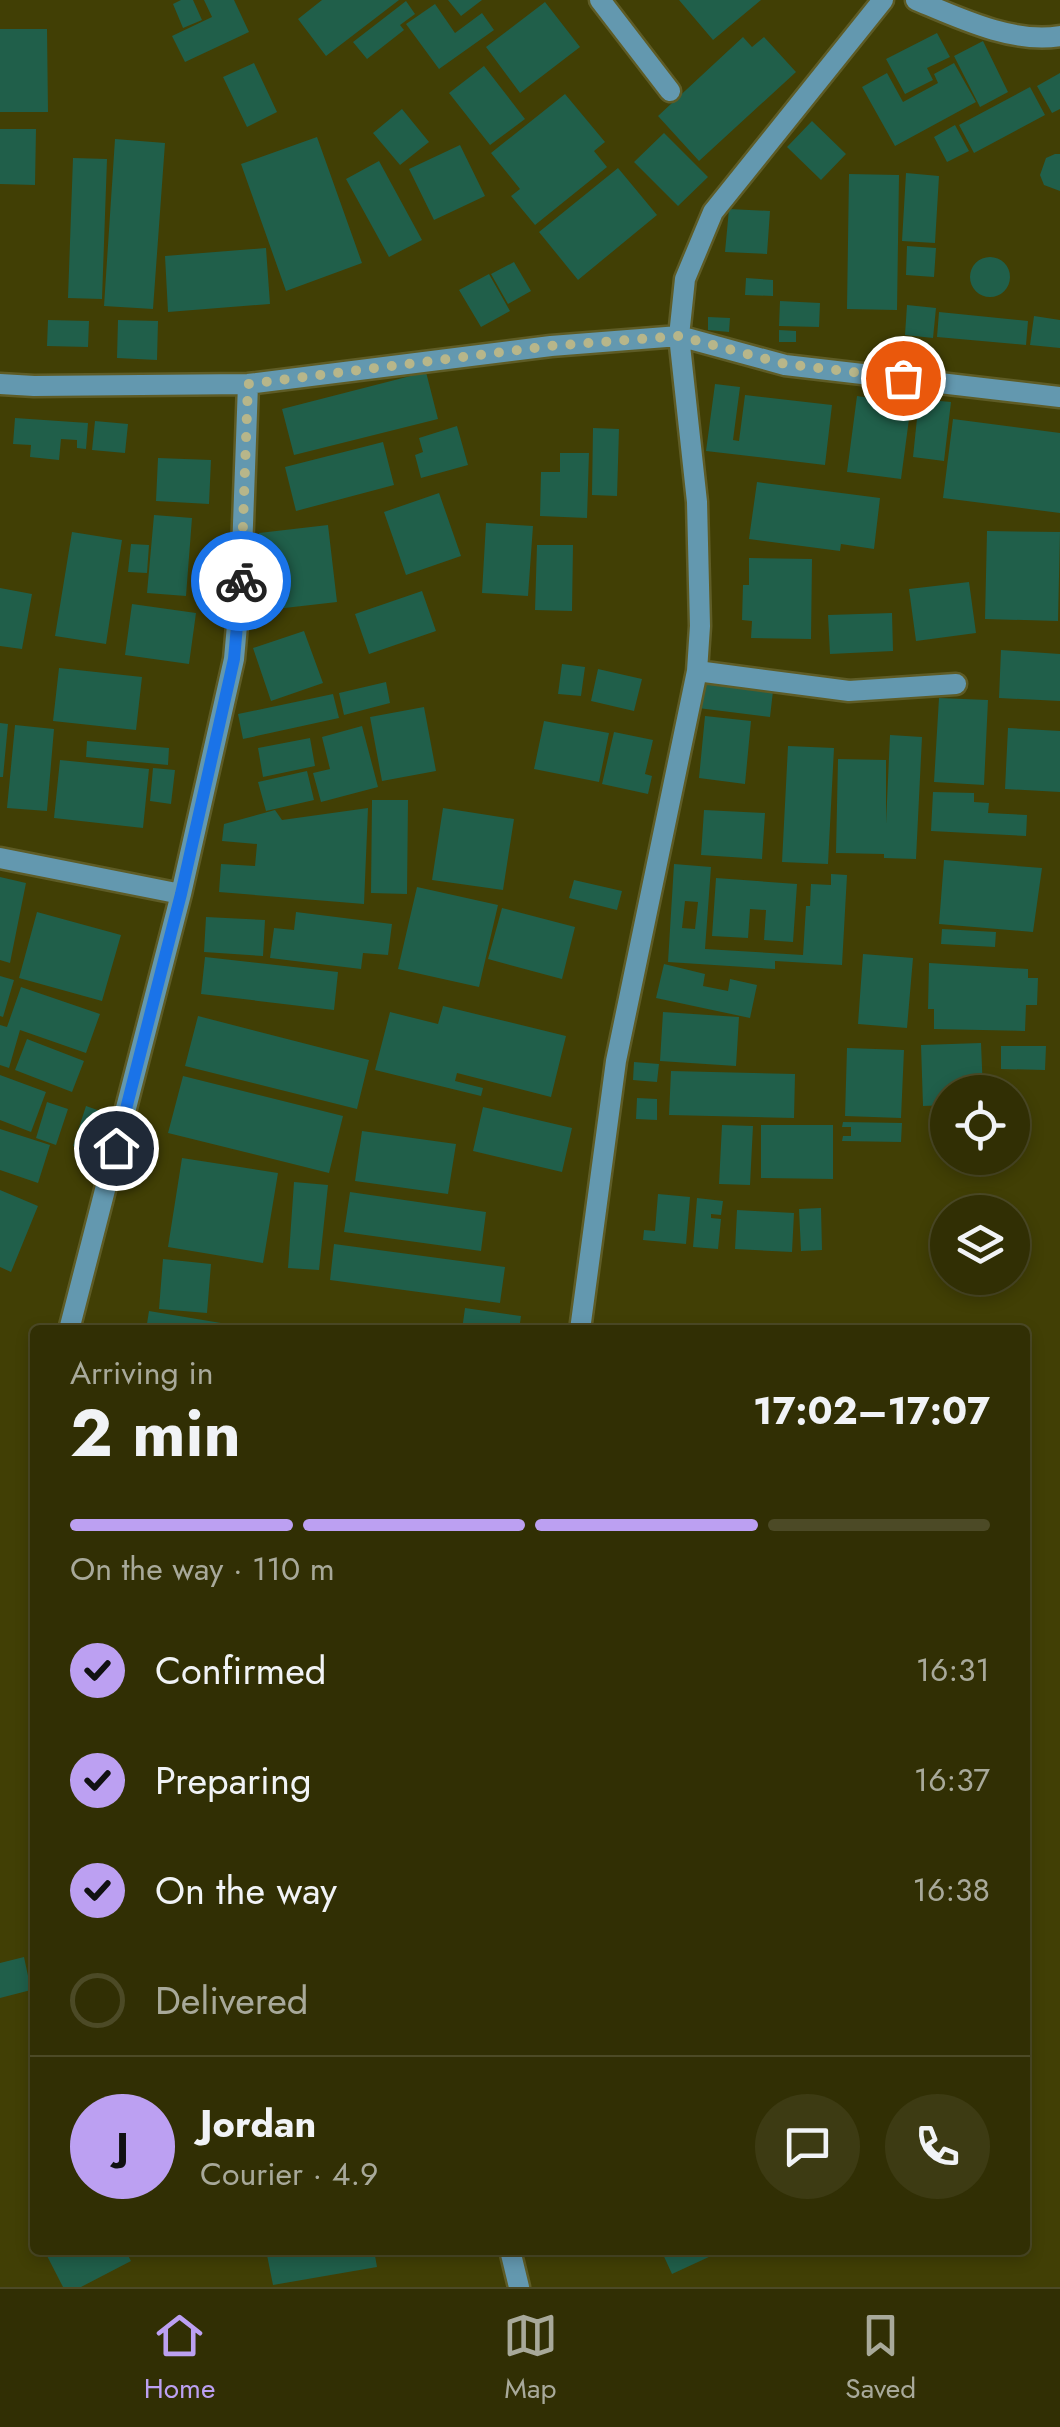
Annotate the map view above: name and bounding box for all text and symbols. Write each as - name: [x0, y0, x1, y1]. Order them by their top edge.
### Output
- pin: [861, 336, 946, 421]
- icon: bag: [876, 351, 931, 406]
- courier: [191, 531, 291, 631]
- icon: bike: [214, 554, 269, 609]
- map controls: [930, 1075, 1030, 1295]
- button: locate: [930, 1075, 1030, 1175]
- pin: [74, 1106, 159, 1191]
- icon: home: [89, 1121, 144, 1176]
- button: layers: [930, 1195, 1030, 1295]
- text: Arriving in: [70, 1350, 214, 1396]
- text: 17:02–17:07: [753, 1383, 990, 1438]
- text: 2 min: [70, 1386, 241, 1480]
- text: On the way · 110 m: [70, 1546, 335, 1592]
- icon: check: [70, 1643, 125, 1698]
- text: Confirmed: [155, 1643, 326, 1698]
- text: 16:31: [916, 1647, 990, 1693]
- icon: check: [70, 1753, 125, 1808]
- text: Preparing: [155, 1753, 312, 1808]
- text: 16:37: [914, 1757, 990, 1803]
- icon: check: [70, 1863, 125, 1918]
- text: On the way: [155, 1863, 337, 1918]
- text: 16:38: [913, 1867, 990, 1913]
- text: Delivered: [155, 1973, 308, 2028]
- button: chat: [755, 2094, 860, 2199]
- button: phone: [885, 2094, 990, 2199]
- text: Jordan: [200, 2096, 316, 2151]
- text: J: [116, 2119, 129, 2174]
- text: Courier · 4.9: [200, 2151, 378, 2197]
- tab: Home: [144, 2308, 215, 2409]
- tab: Map: [503, 2308, 558, 2409]
- tab: Saved: [845, 2308, 916, 2409]

